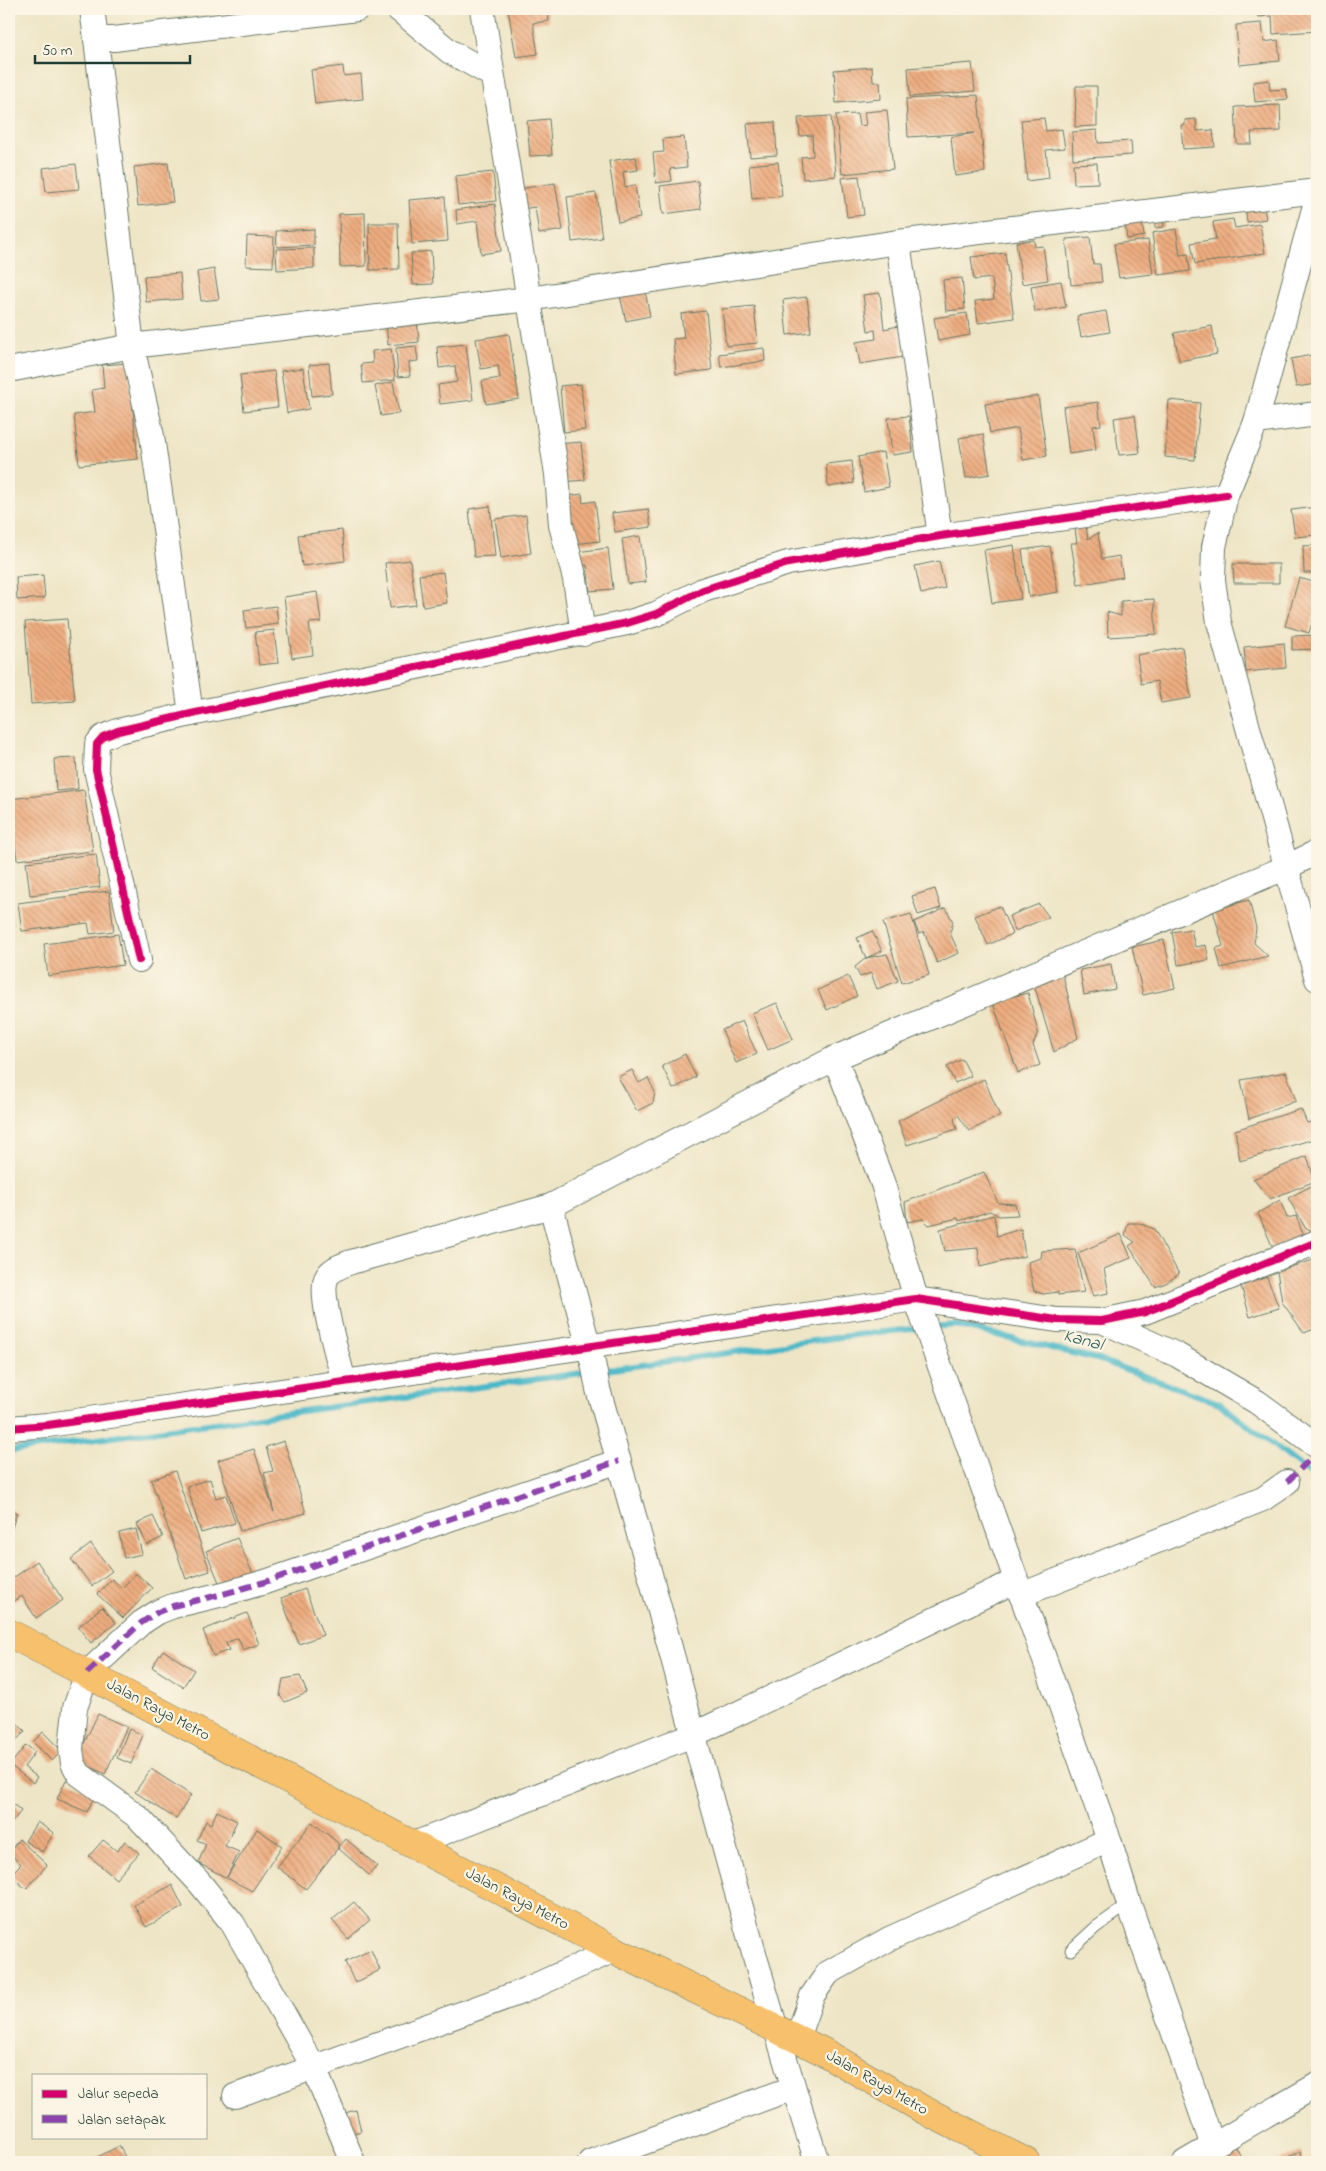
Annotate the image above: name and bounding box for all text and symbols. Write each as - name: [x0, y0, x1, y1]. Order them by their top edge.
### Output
- scale bar: [35, 32, 190, 64]
- text: 50 m: [42, 40, 73, 62]
- water label: Kanal: [1060, 1323, 1108, 1359]
- street label: Jalan Raya Metro: [102, 1673, 214, 1747]
- street label: Jalan Raya Metro: [461, 1862, 573, 1936]
- street label: Jalan Raya Metro: [822, 2044, 932, 2122]
- legend: [32, 2074, 208, 2138]
- text: Jalur sepeda: [78, 2083, 159, 2105]
- text: Jalan setapak: [78, 2109, 166, 2131]

